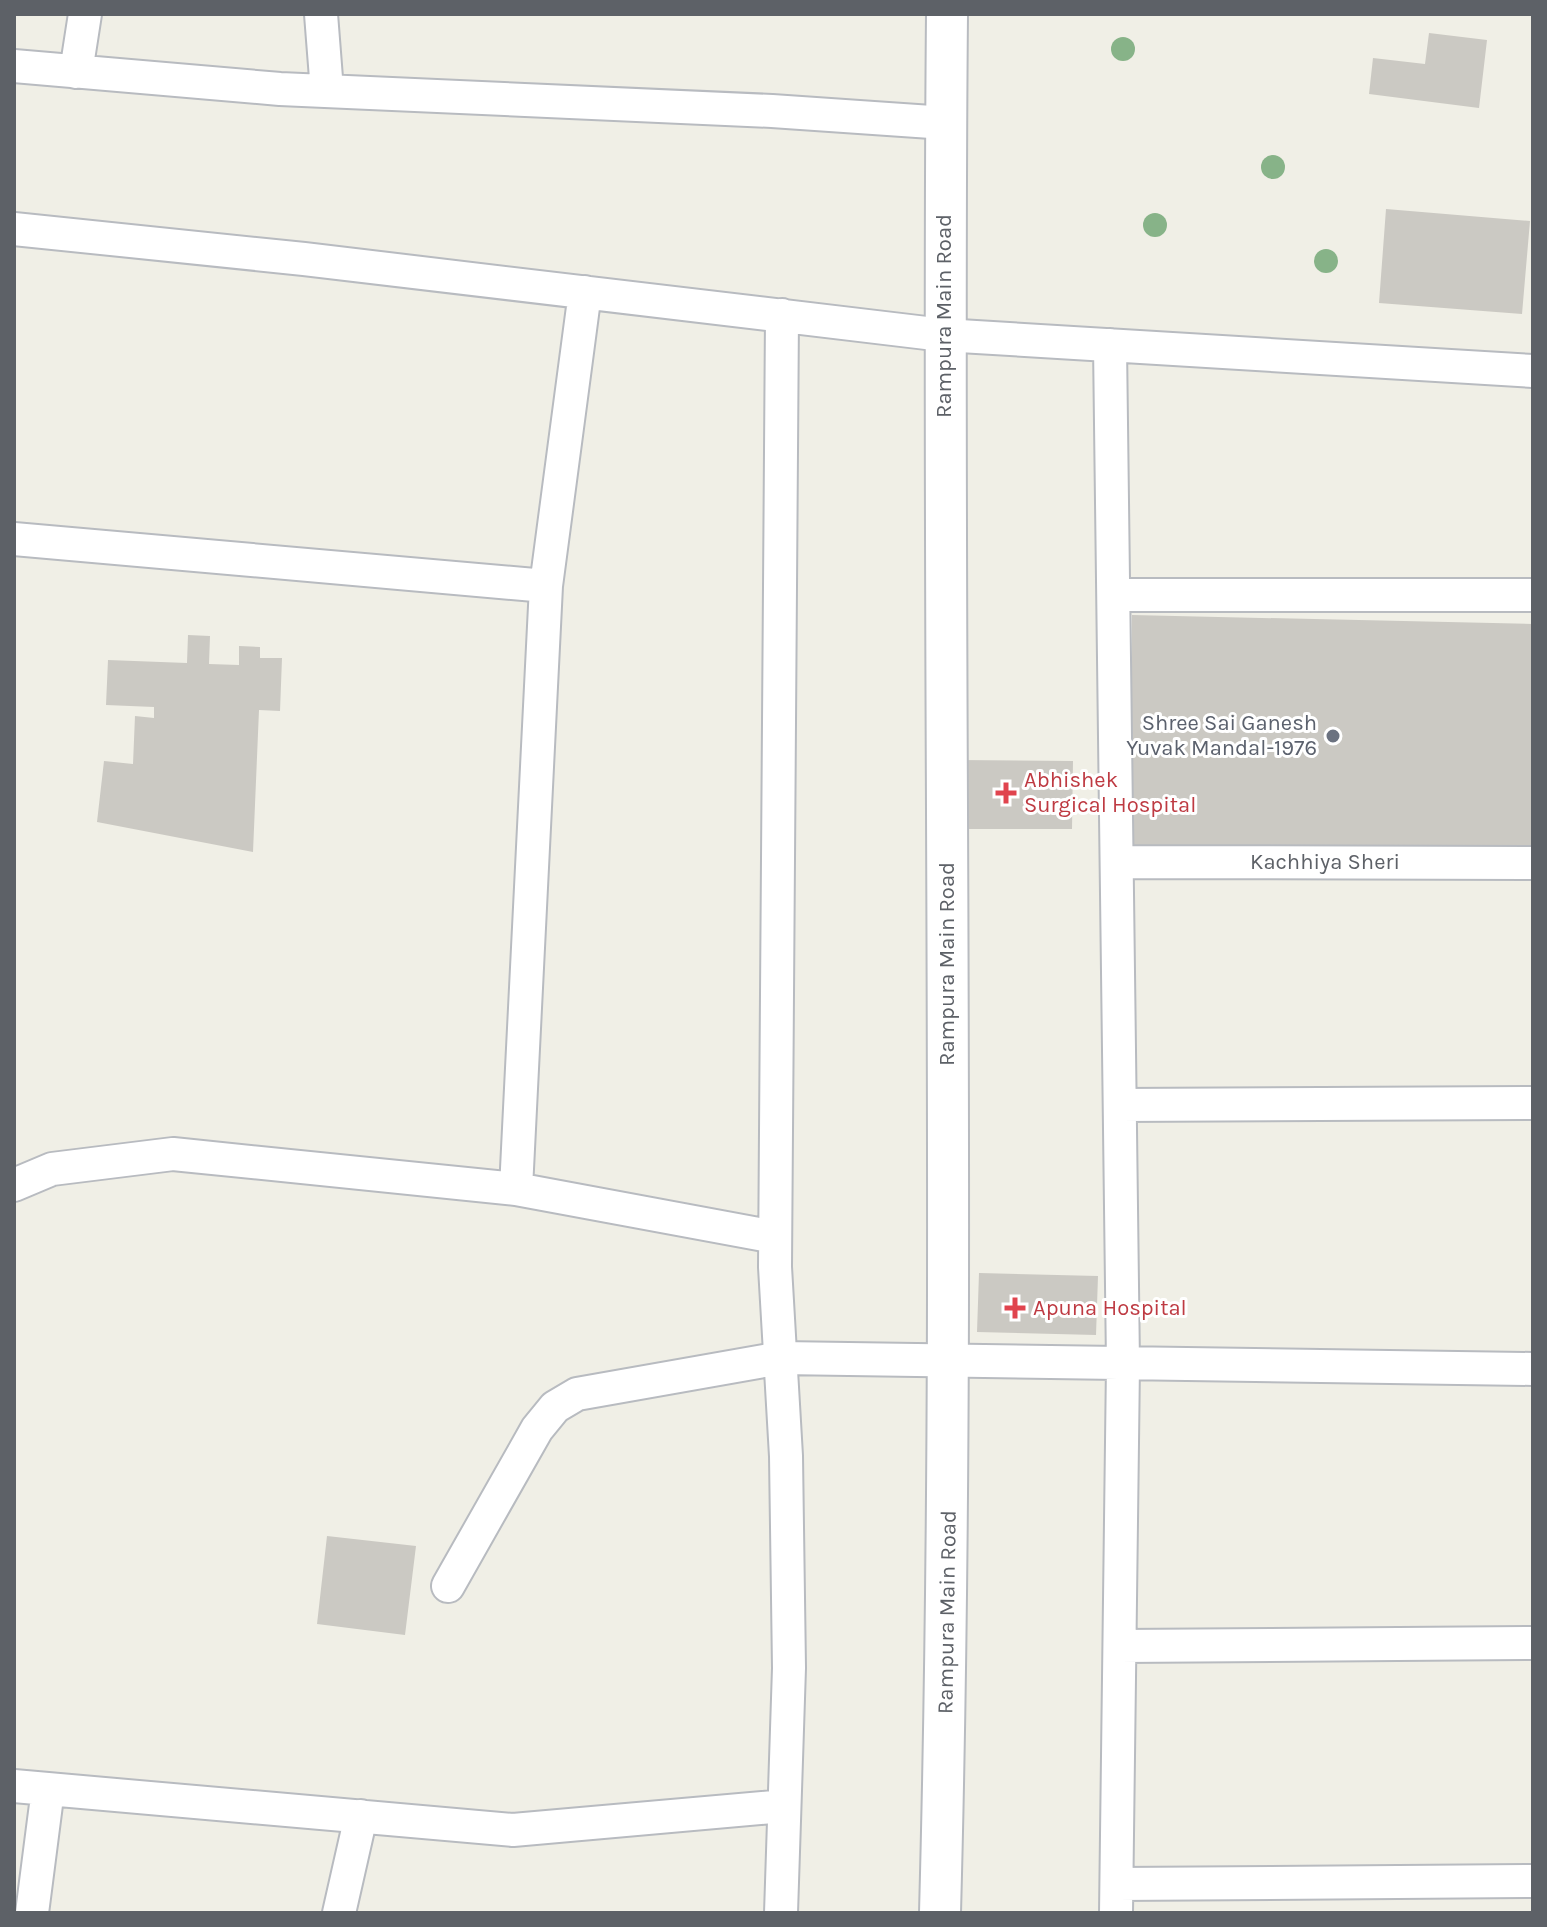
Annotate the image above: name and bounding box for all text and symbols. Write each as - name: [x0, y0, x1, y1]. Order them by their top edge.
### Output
- street label: Rampura Main Road: [931, 214, 957, 418]
- place label: Shree Sai Ganesh Yuvak Mandal-1976: [1126, 710, 1317, 761]
- marker: Shree Sai Ganesh Yuvak Mandal-1976: [1324, 727, 1342, 745]
- place label: Abhishek Surgical Hospital: [1024, 767, 1196, 818]
- marker: Abhishek Surgical Hospital: [995, 782, 1017, 804]
- street label: Kachhiya Sheri: [1250, 849, 1400, 875]
- street label: Rampura Main Road: [934, 862, 960, 1066]
- place label: Apuna Hospital: [1033, 1295, 1187, 1321]
- marker: Apuna Hospital: [1004, 1297, 1026, 1319]
- street label: Rampura Main Road: [932, 1510, 962, 1714]

